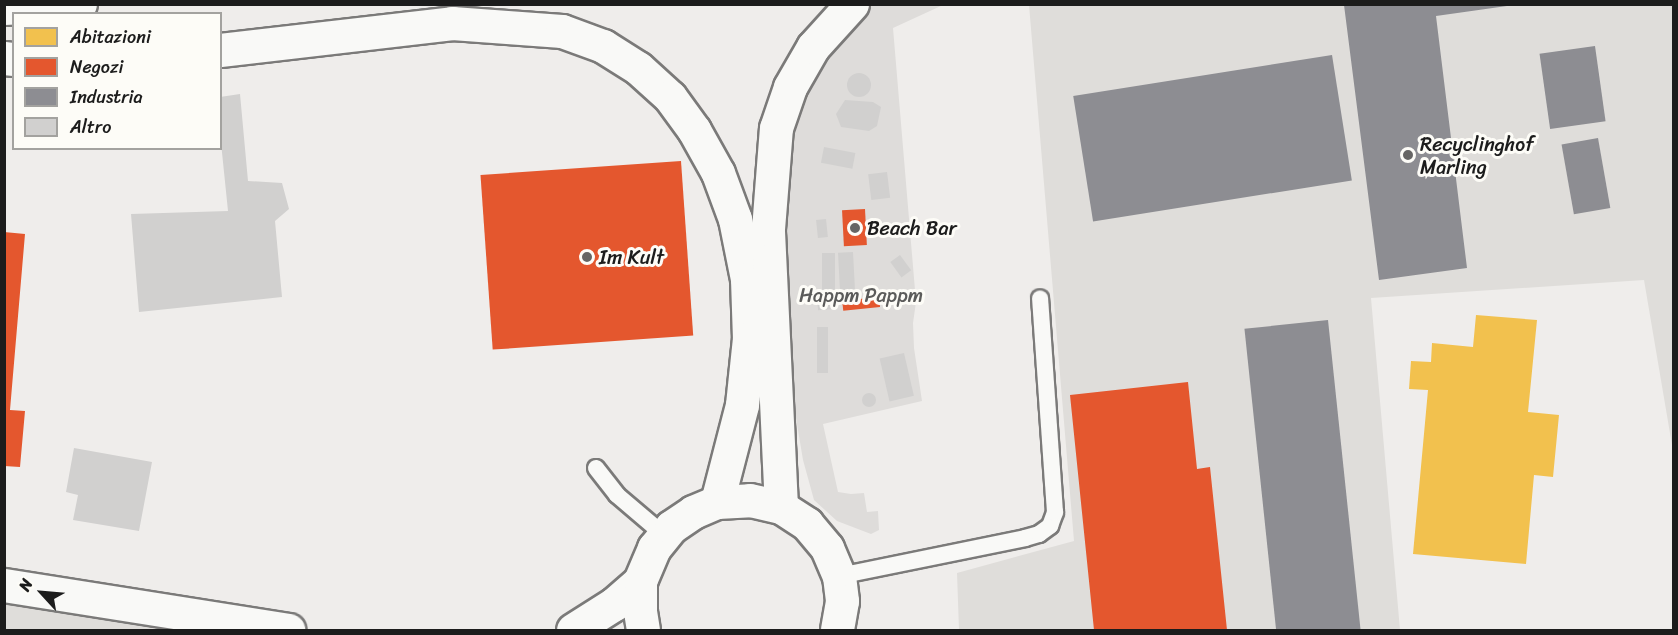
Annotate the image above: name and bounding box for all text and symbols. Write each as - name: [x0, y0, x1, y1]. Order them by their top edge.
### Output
- legend: [12, 12, 222, 150]
- text: Abitazioni: [70, 21, 151, 53]
- text: Negozi: [70, 51, 123, 83]
- text: Industria: [70, 81, 143, 113]
- text: Altro: [70, 111, 111, 143]
- place label: Recyclinghof Marling: [1420, 132, 1534, 179]
- marker: Recyclinghof Marling: [1401, 148, 1415, 162]
- place label: Beach Bar: [867, 216, 956, 240]
- marker: Beach Bar: [848, 221, 862, 235]
- place label: Im Kult: [599, 245, 665, 269]
- marker: Im Kult: [580, 250, 594, 264]
- park label: Happm Pappm: [799, 283, 923, 307]
- north arrow: [12, 563, 72, 623]
- text: N: [10, 574, 41, 596]

